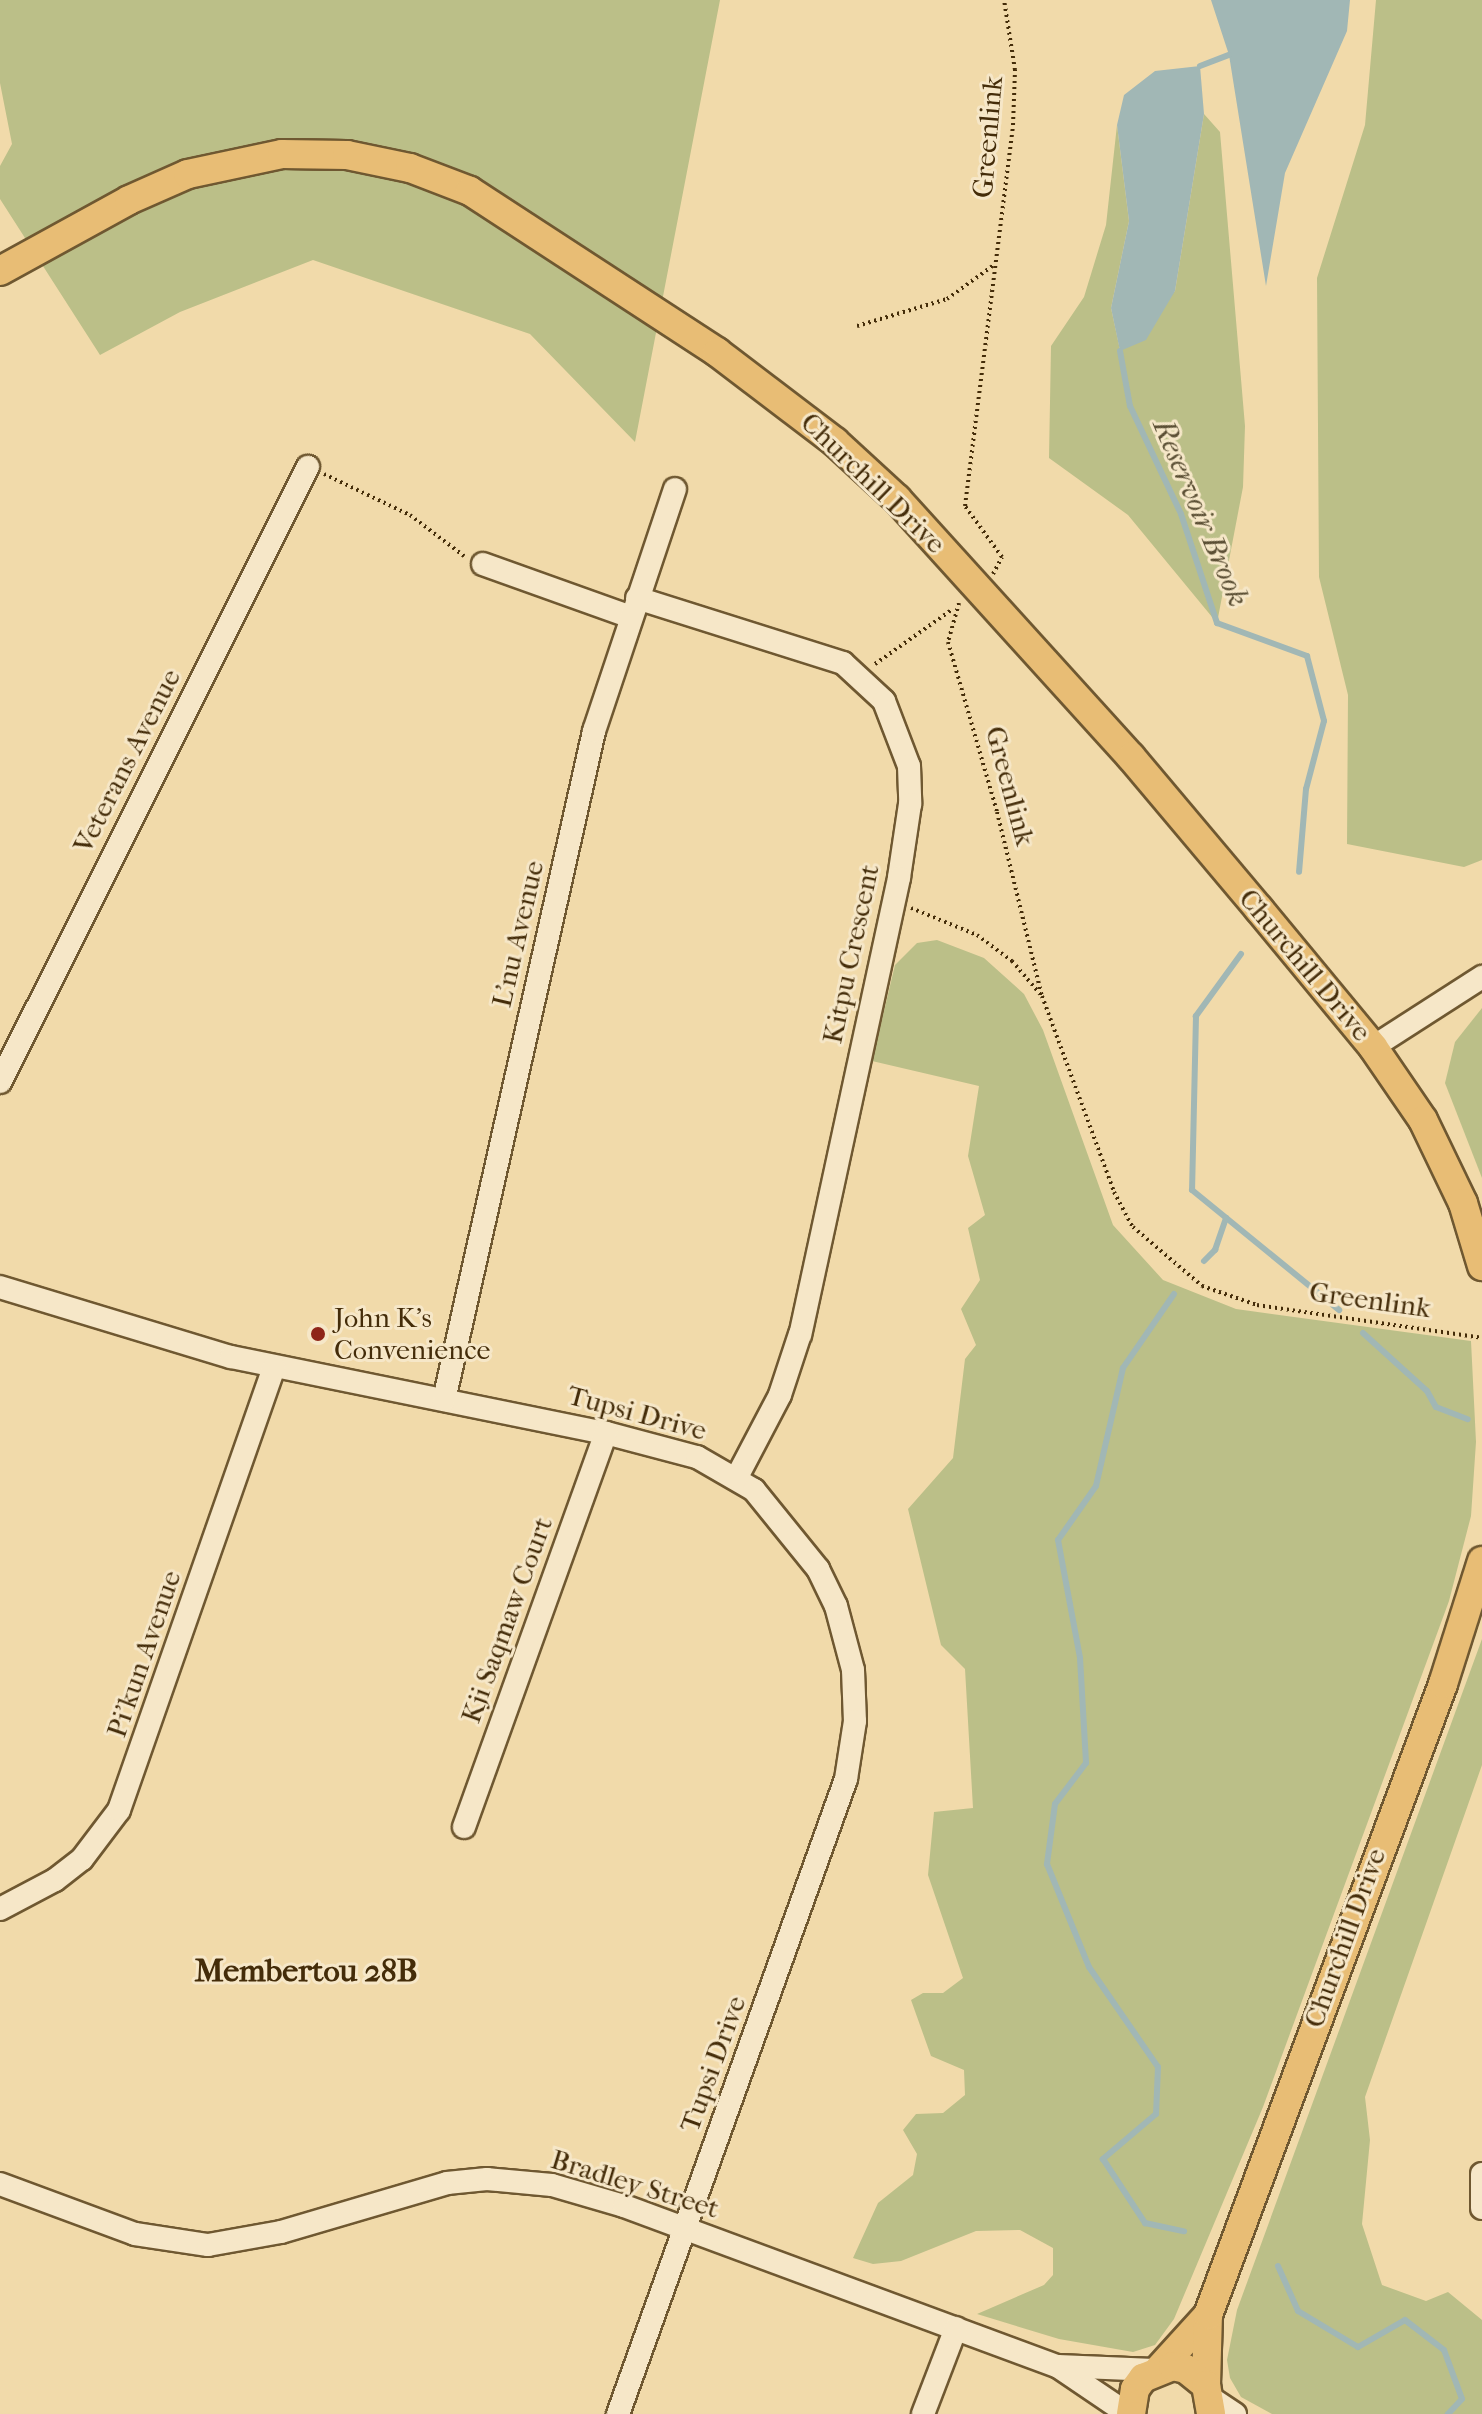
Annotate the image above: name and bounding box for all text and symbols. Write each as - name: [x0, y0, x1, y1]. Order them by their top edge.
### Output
- street label: Greenlink: [966, 75, 1010, 199]
- street label: Churchill Drive: [794, 406, 952, 560]
- water label: Reservoir Brook: [1144, 414, 1256, 612]
- street label: Veterans Avenue: [66, 663, 188, 859]
- street label: Greenlink: [978, 723, 1042, 849]
- street label: L'nu Avenue: [485, 857, 551, 1011]
- street label: Kitpu Crescent: [816, 861, 886, 1047]
- street label: Churchill Drive: [1232, 882, 1378, 1048]
- street label: Greenlink: [1307, 1275, 1433, 1325]
- place label: John K's Convenience: [334, 1301, 490, 1367]
- marker: John K's Convenience: [309, 1325, 327, 1343]
- street label: Tupsi Drive: [564, 1378, 710, 1448]
- street label: Kji Saqmaw Court: [454, 1512, 560, 1728]
- street label: Pi'kun Avenue: [100, 1566, 188, 1742]
- street label: Churchill Drive: [1297, 1844, 1393, 2032]
- district label: Membertou 28B: [194, 1952, 418, 1990]
- street label: Tupsi Drive: [673, 1991, 753, 2137]
- street label: Bradley Street: [547, 2142, 723, 2226]

